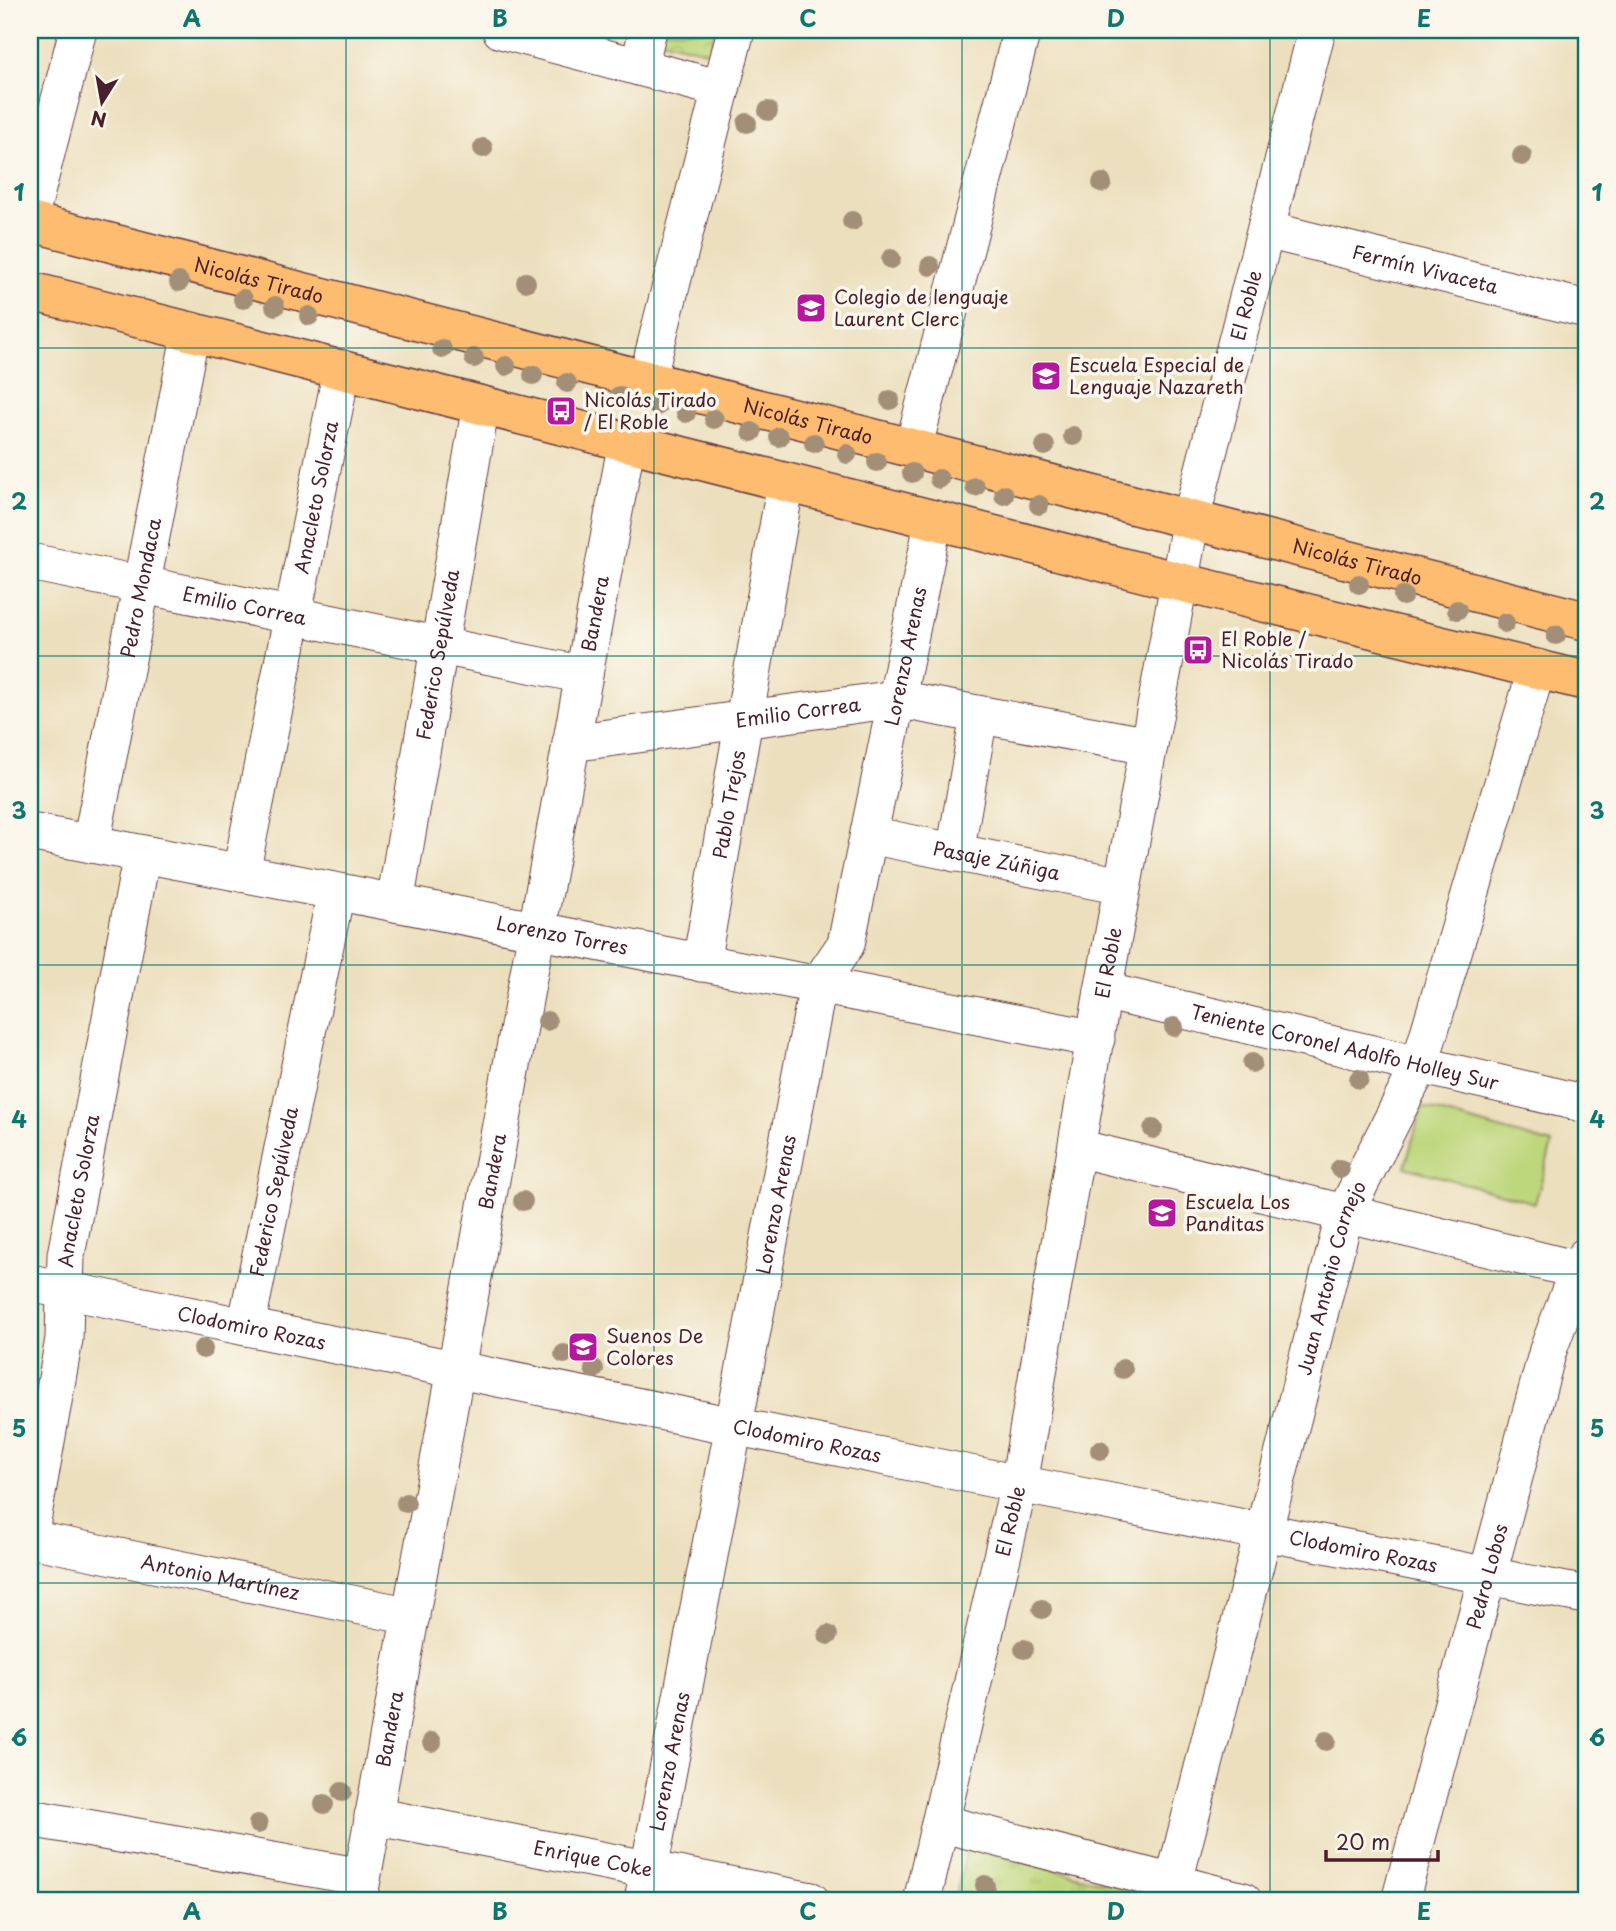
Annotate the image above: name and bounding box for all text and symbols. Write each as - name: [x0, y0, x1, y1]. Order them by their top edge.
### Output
- text: A: [183, 0, 201, 35]
- text: B: [492, 0, 508, 35]
- text: C: [799, 0, 817, 35]
- text: D: [1107, 0, 1125, 35]
- text: E: [1417, 0, 1431, 35]
- north arrow: [66, 66, 136, 136]
- text: N: [89, 104, 109, 135]
- text: 1: [14, 174, 25, 209]
- text: 1: [1592, 174, 1603, 209]
- street label: Fermín Vivaceta: [1349, 237, 1501, 300]
- street label: Nicolás Tirado: [191, 250, 327, 310]
- street label: El Roble: [1223, 267, 1268, 343]
- place label: Colegio de lenguaje Laurent Clerc: [834, 282, 1008, 332]
- school or university icon: Colegio de lenguaje Laurent Clerc: [794, 291, 828, 325]
- place label: Escuela Especial de Lenguaje Nazareth: [1069, 350, 1244, 400]
- school or university icon: Escuela Especial de Lenguaje Nazareth: [1029, 359, 1063, 393]
- place label: Nicolás Tirado / El Roble: [584, 385, 717, 435]
- street label: Nicolás Tirado: [740, 390, 876, 451]
- bus stop icon: Nicolás Tirado / El Roble: [544, 394, 578, 428]
- street label: Anacleto Solorza: [286, 418, 344, 576]
- text: 2: [11, 483, 27, 518]
- text: 2: [1589, 483, 1605, 518]
- street label: Pedro Mondaca: [113, 515, 167, 660]
- street label: Nicolás Tirado: [1290, 531, 1425, 591]
- street label: Federico Sepúlveda: [408, 567, 465, 742]
- street label: Bandera: [573, 573, 615, 654]
- street label: Emilio Correa: [180, 579, 310, 631]
- street label: Lorenzo Arenas: [877, 584, 933, 728]
- place label: El Roble / Nicolás Tirado: [1221, 624, 1354, 674]
- bus stop icon: El Roble / Nicolás Tirado: [1181, 633, 1215, 667]
- street label: Emilio Correa: [734, 689, 863, 734]
- street label: Pablo Trejos: [705, 748, 751, 861]
- text: 3: [11, 792, 27, 827]
- text: 3: [1589, 792, 1605, 827]
- street label: Pasaje Zúñiga: [931, 833, 1063, 886]
- street label: Lorenzo Torres: [494, 908, 631, 961]
- street label: El Roble: [1087, 925, 1128, 1000]
- street label: Teniente Coronel Adolfo Holley Sur: [1188, 997, 1502, 1096]
- text: 4: [11, 1101, 27, 1136]
- text: 4: [1589, 1101, 1605, 1136]
- street label: Federico Sepúlveda: [242, 1104, 304, 1279]
- street label: Anacleto Solorza: [51, 1112, 105, 1268]
- street label: Bandera: [471, 1130, 512, 1211]
- street label: Lorenzo Arenas: [748, 1132, 802, 1277]
- street label: Juan Antonio Cornejo: [1289, 1175, 1372, 1378]
- place label: Escuela Los Panditas: [1185, 1187, 1290, 1237]
- school or university icon: Escuela Los Panditas: [1145, 1196, 1179, 1230]
- street label: Clodomiro Rozas: [175, 1298, 328, 1356]
- place label: Suenos De Colores: [606, 1321, 703, 1371]
- school or university icon: Suenos De Colores: [566, 1330, 600, 1364]
- text: 5: [12, 1410, 26, 1445]
- text: 5: [1590, 1410, 1604, 1445]
- street label: Clodomiro Rozas: [731, 1411, 884, 1469]
- street label: El Roble: [988, 1483, 1031, 1559]
- street label: Pedro Lobos: [1459, 1520, 1514, 1632]
- street label: Clodomiro Rozas: [1287, 1522, 1440, 1579]
- street label: Antonio Martínez: [139, 1547, 302, 1606]
- street label: Bandera: [368, 1688, 410, 1769]
- street label: Lorenzo Arenas: [642, 1689, 696, 1833]
- text: 6: [11, 1719, 27, 1754]
- text: 6: [1589, 1719, 1605, 1754]
- scale bar: [1326, 1819, 1438, 1863]
- text: 20 m: [1336, 1825, 1390, 1857]
- street label: Enrique Coke: [531, 1832, 655, 1883]
- text: A: [183, 1893, 201, 1928]
- text: B: [492, 1893, 508, 1928]
- text: C: [799, 1893, 817, 1928]
- text: D: [1107, 1893, 1125, 1928]
- text: E: [1417, 1893, 1431, 1928]

